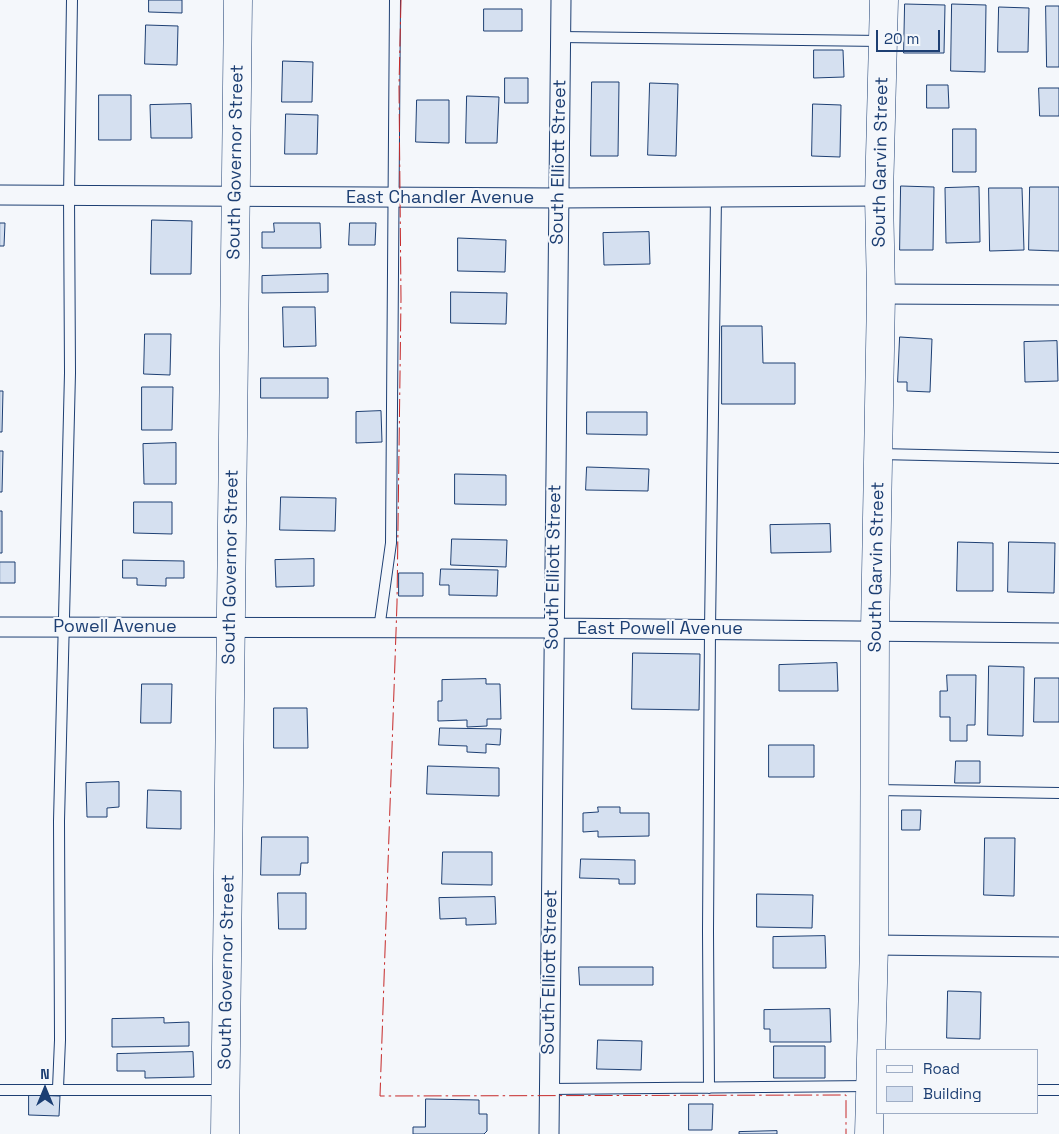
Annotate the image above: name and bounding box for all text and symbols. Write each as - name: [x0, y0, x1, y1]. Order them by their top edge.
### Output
- scale bar: [879, 20, 943, 52]
- text: 20 m: [884, 29, 919, 48]
- street label: South Governor Street: [223, 64, 249, 260]
- street label: South Garvin Street: [869, 76, 893, 248]
- street label: South Elliott Street: [547, 79, 571, 245]
- street label: East Chandler Avenue: [346, 187, 534, 209]
- street label: South Governor Street: [218, 469, 244, 665]
- street label: South Garvin Street: [865, 481, 889, 653]
- street label: South Elliott Street: [542, 484, 566, 650]
- street label: Powell Avenue: [53, 616, 177, 638]
- street label: East Powell Avenue: [577, 618, 743, 640]
- street label: South Governor Street: [214, 874, 240, 1070]
- street label: South Elliott Street: [538, 889, 562, 1055]
- legend: [876, 1049, 1039, 1114]
- text: Road: [923, 1059, 960, 1078]
- north arrow: [20, 1064, 70, 1114]
- text: N: [40, 1065, 50, 1083]
- text: Building: [923, 1084, 982, 1103]

